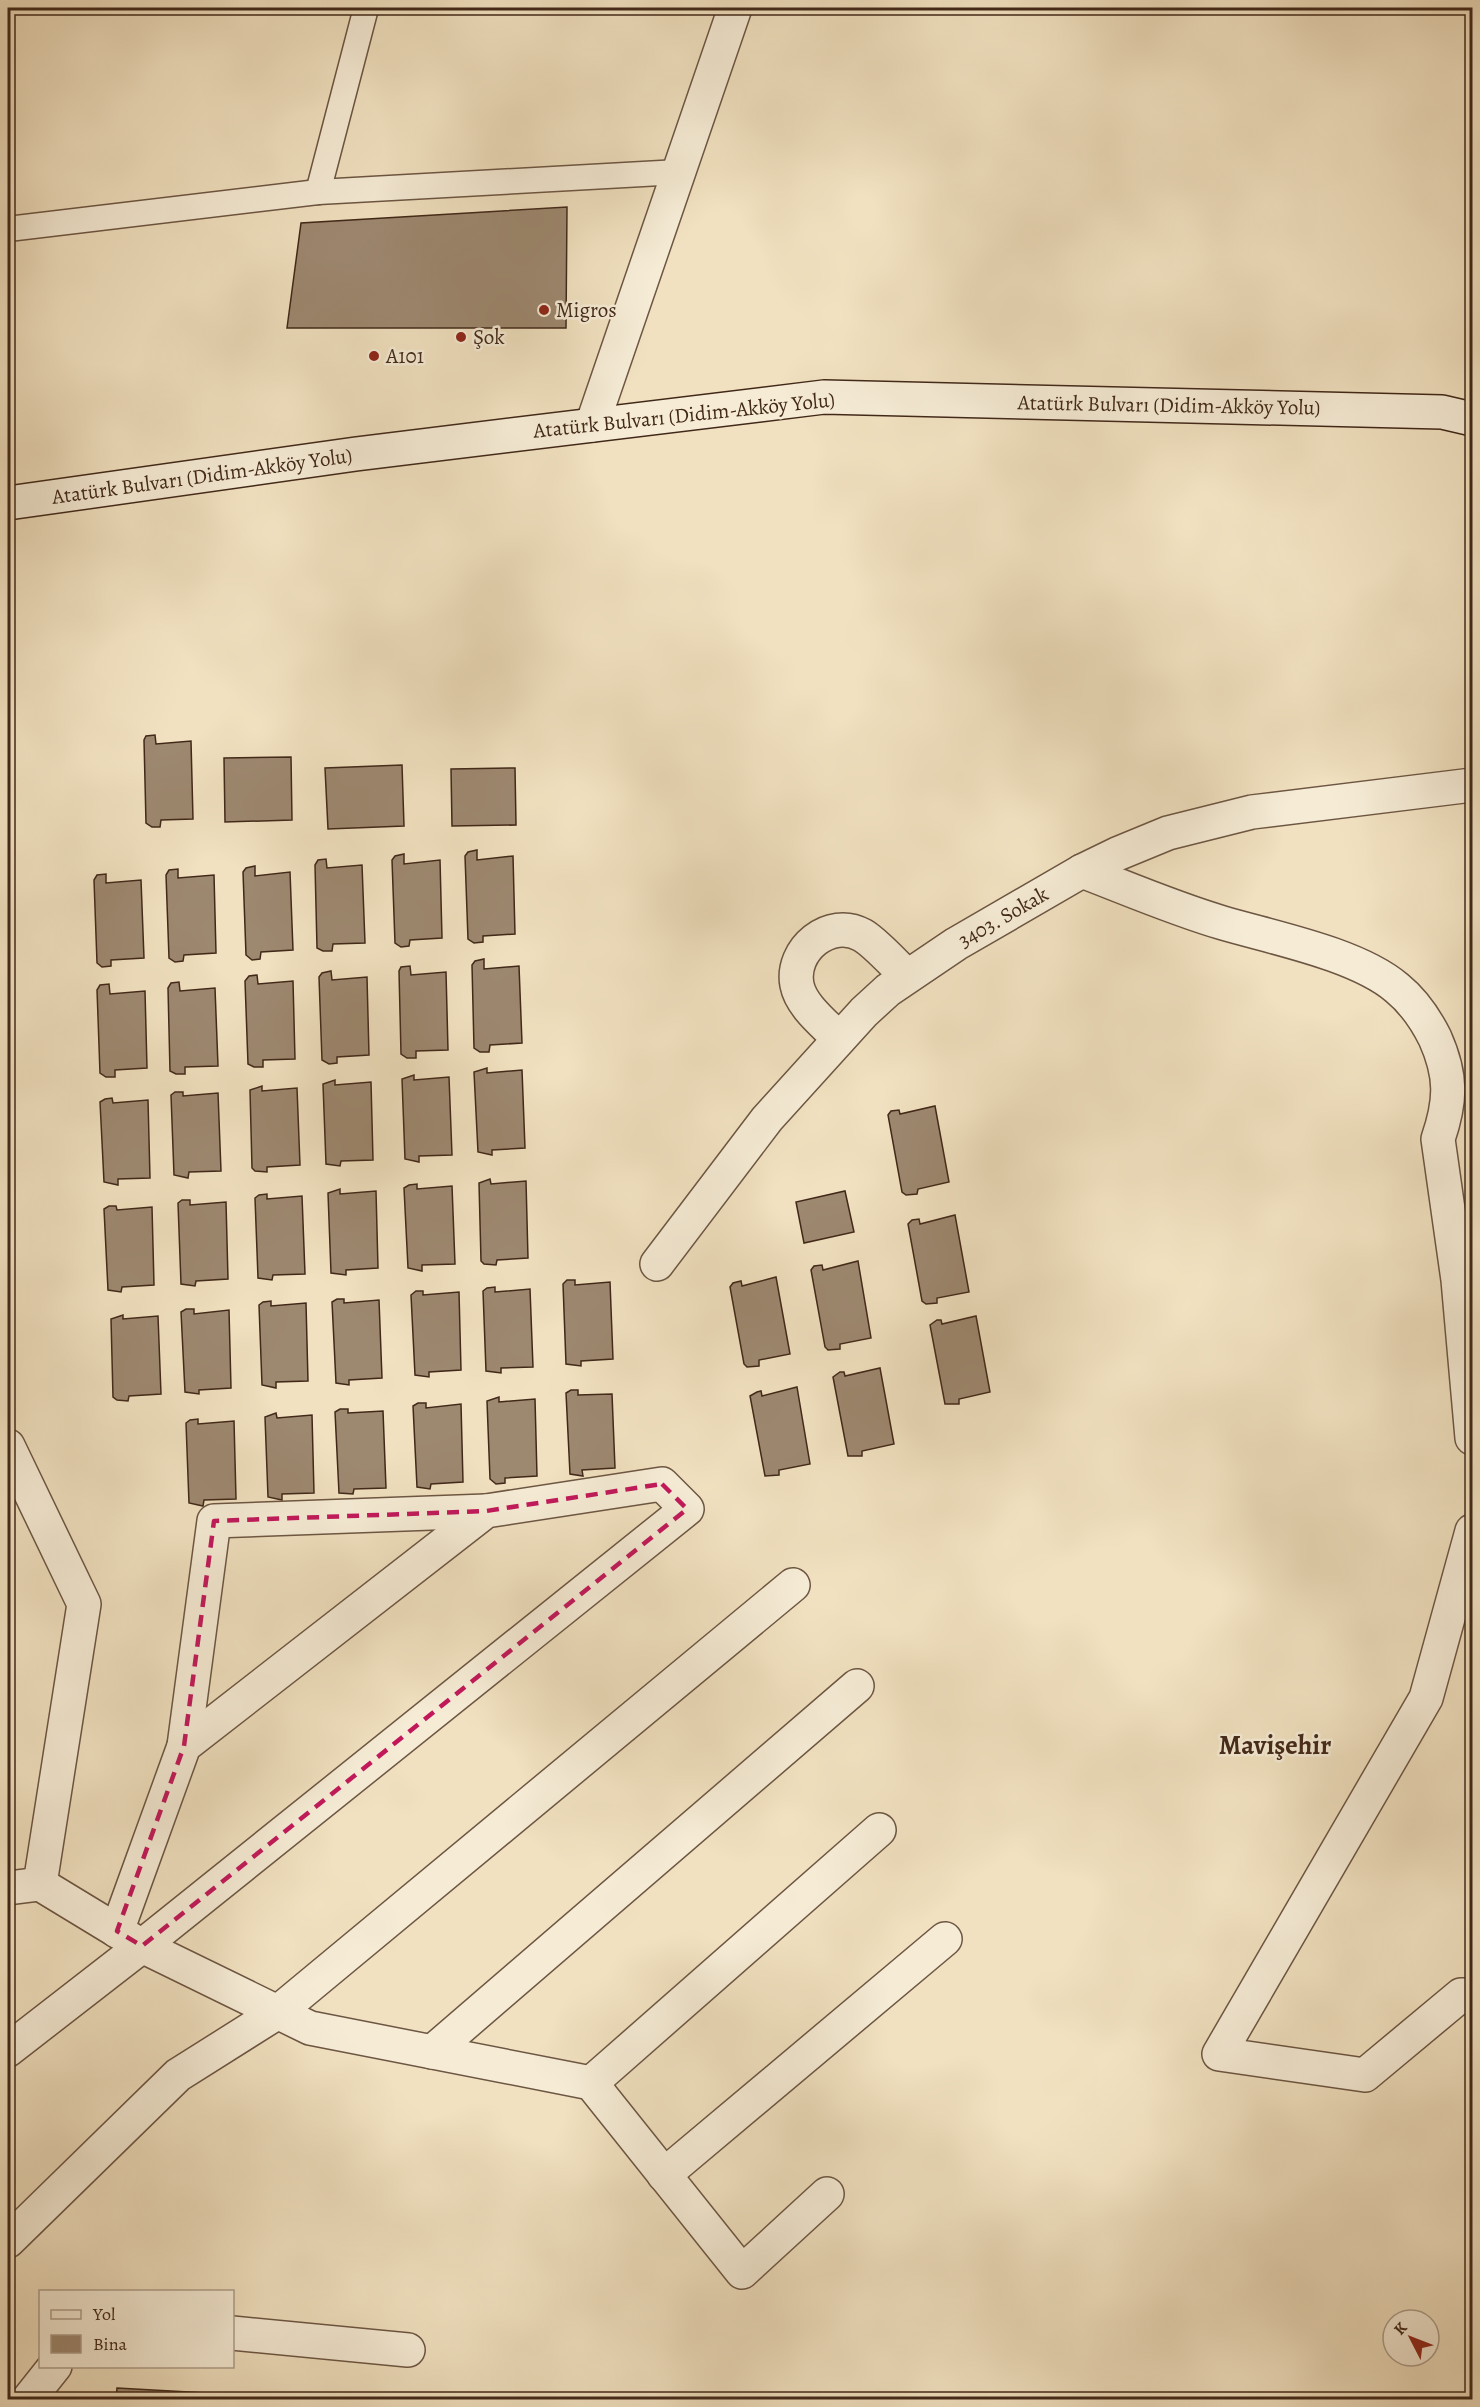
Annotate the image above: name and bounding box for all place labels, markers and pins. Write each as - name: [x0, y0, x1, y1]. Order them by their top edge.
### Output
- place label: Migros: [556, 296, 617, 324]
- marker: Migros: [537, 303, 551, 317]
- place label: Şok: [473, 323, 505, 351]
- marker: Şok: [454, 330, 468, 344]
- place label: A101: [385, 342, 424, 370]
- marker: A101: [367, 349, 381, 363]

